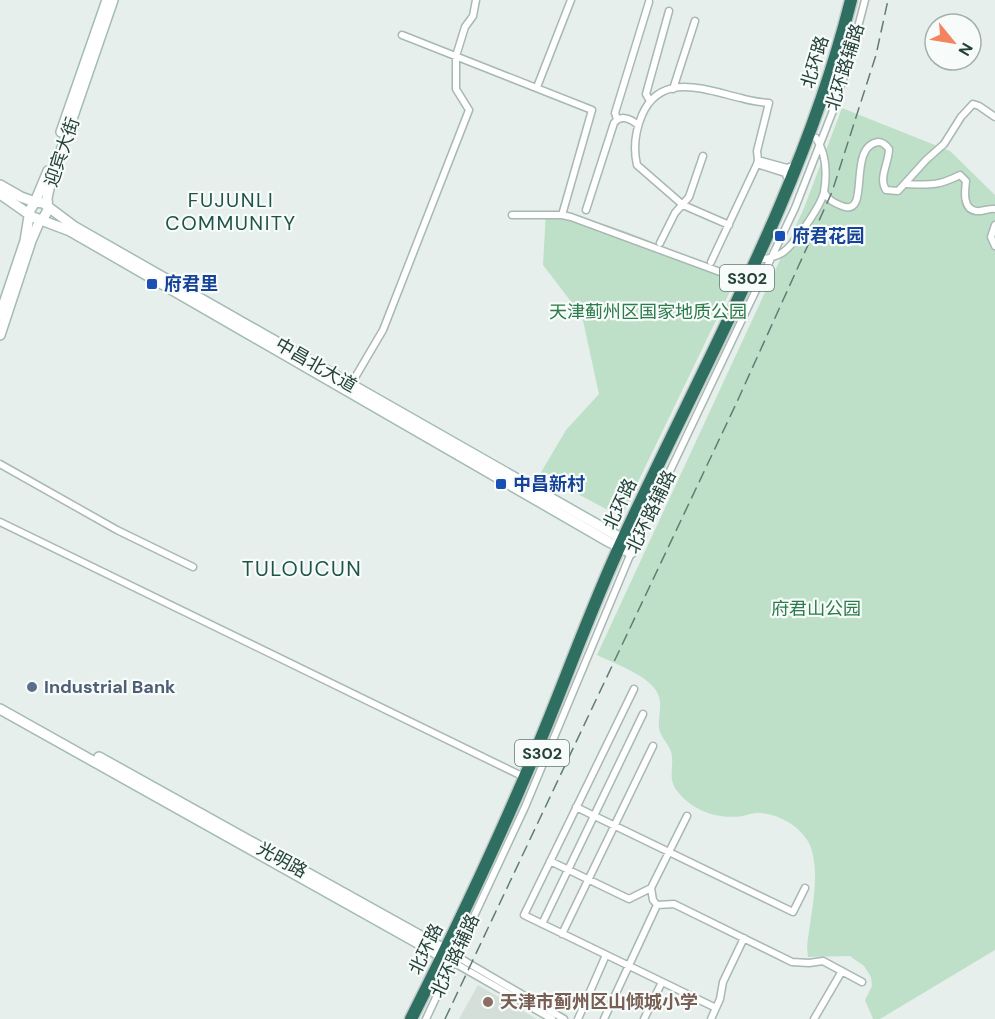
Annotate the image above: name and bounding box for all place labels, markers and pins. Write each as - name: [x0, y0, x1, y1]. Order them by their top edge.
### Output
- place label: 府君花园: [792, 224, 864, 248]
- marker: 府君花园: [773, 229, 787, 243]
- place label: 府君里: [164, 272, 218, 296]
- marker: 府君里: [145, 277, 159, 291]
- place label: 中昌新村: [513, 472, 585, 496]
- marker: 中昌新村: [494, 477, 508, 491]
- place label: Industrial Bank: [44, 675, 176, 699]
- marker: Industrial Bank: [25, 680, 39, 694]
- place label: 天津市蓟州区山倾城小学: [500, 990, 698, 1014]
- marker: 天津市蓟州区山倾城小学: [481, 995, 495, 1009]

